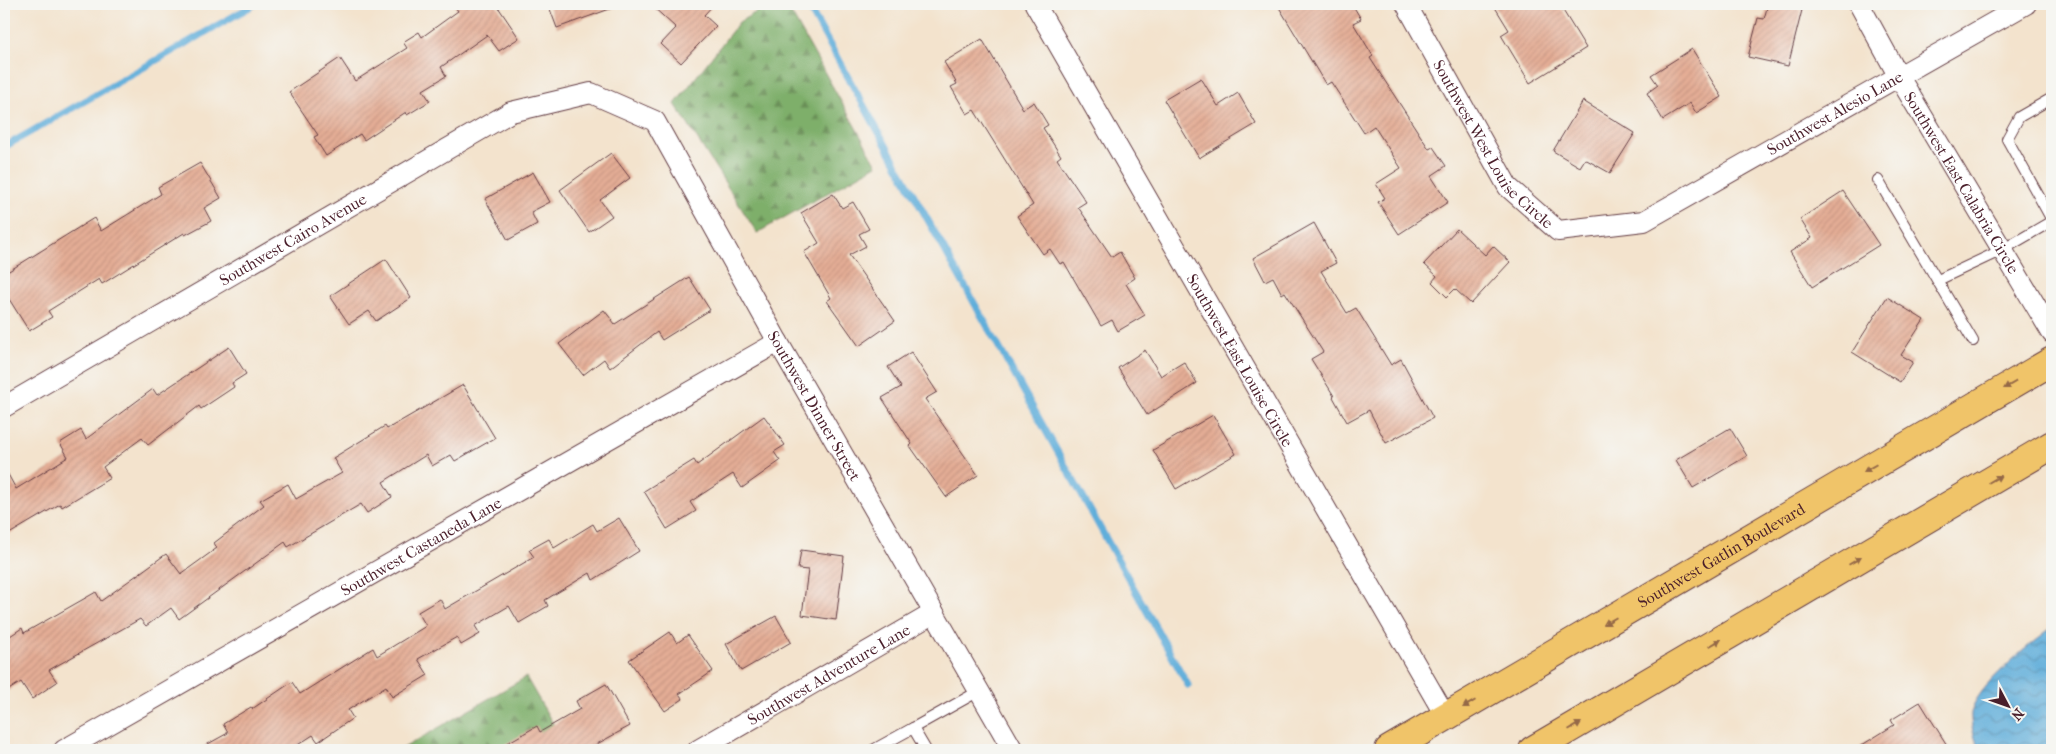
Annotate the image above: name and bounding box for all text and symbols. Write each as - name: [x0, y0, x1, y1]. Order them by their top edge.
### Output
- street label: Southwest West Louise Circle: [1429, 56, 1557, 232]
- street label: Southwest Alesio Lane: [1763, 67, 1906, 159]
- street label: Southwest East Calabria Circle: [1900, 88, 2024, 277]
- street label: Southwest Cairo Avenue: [216, 189, 370, 289]
- street label: Southwest East Louise Circle: [1183, 270, 1298, 450]
- street label: Southwest Dinner Street: [764, 327, 865, 484]
- one-way arrow: [2004, 381, 2017, 390]
- one-way arrow: [1864, 463, 1877, 472]
- one-way arrow: [1989, 474, 2002, 483]
- street label: Southwest Castaneda Lane: [337, 493, 505, 600]
- street label: Southwest Gatlin Boulevard: [1634, 499, 1808, 612]
- one-way arrow: [1848, 557, 1863, 565]
- one-way arrow: [1603, 617, 1616, 626]
- street label: Southwest Adventure Lane: [744, 619, 913, 729]
- one-way arrow: [1709, 639, 1722, 648]
- north arrow: [1984, 682, 2034, 732]
- one-way arrow: [1463, 699, 1476, 708]
- text: N: [2007, 705, 2027, 724]
- one-way arrow: [1568, 721, 1582, 730]

